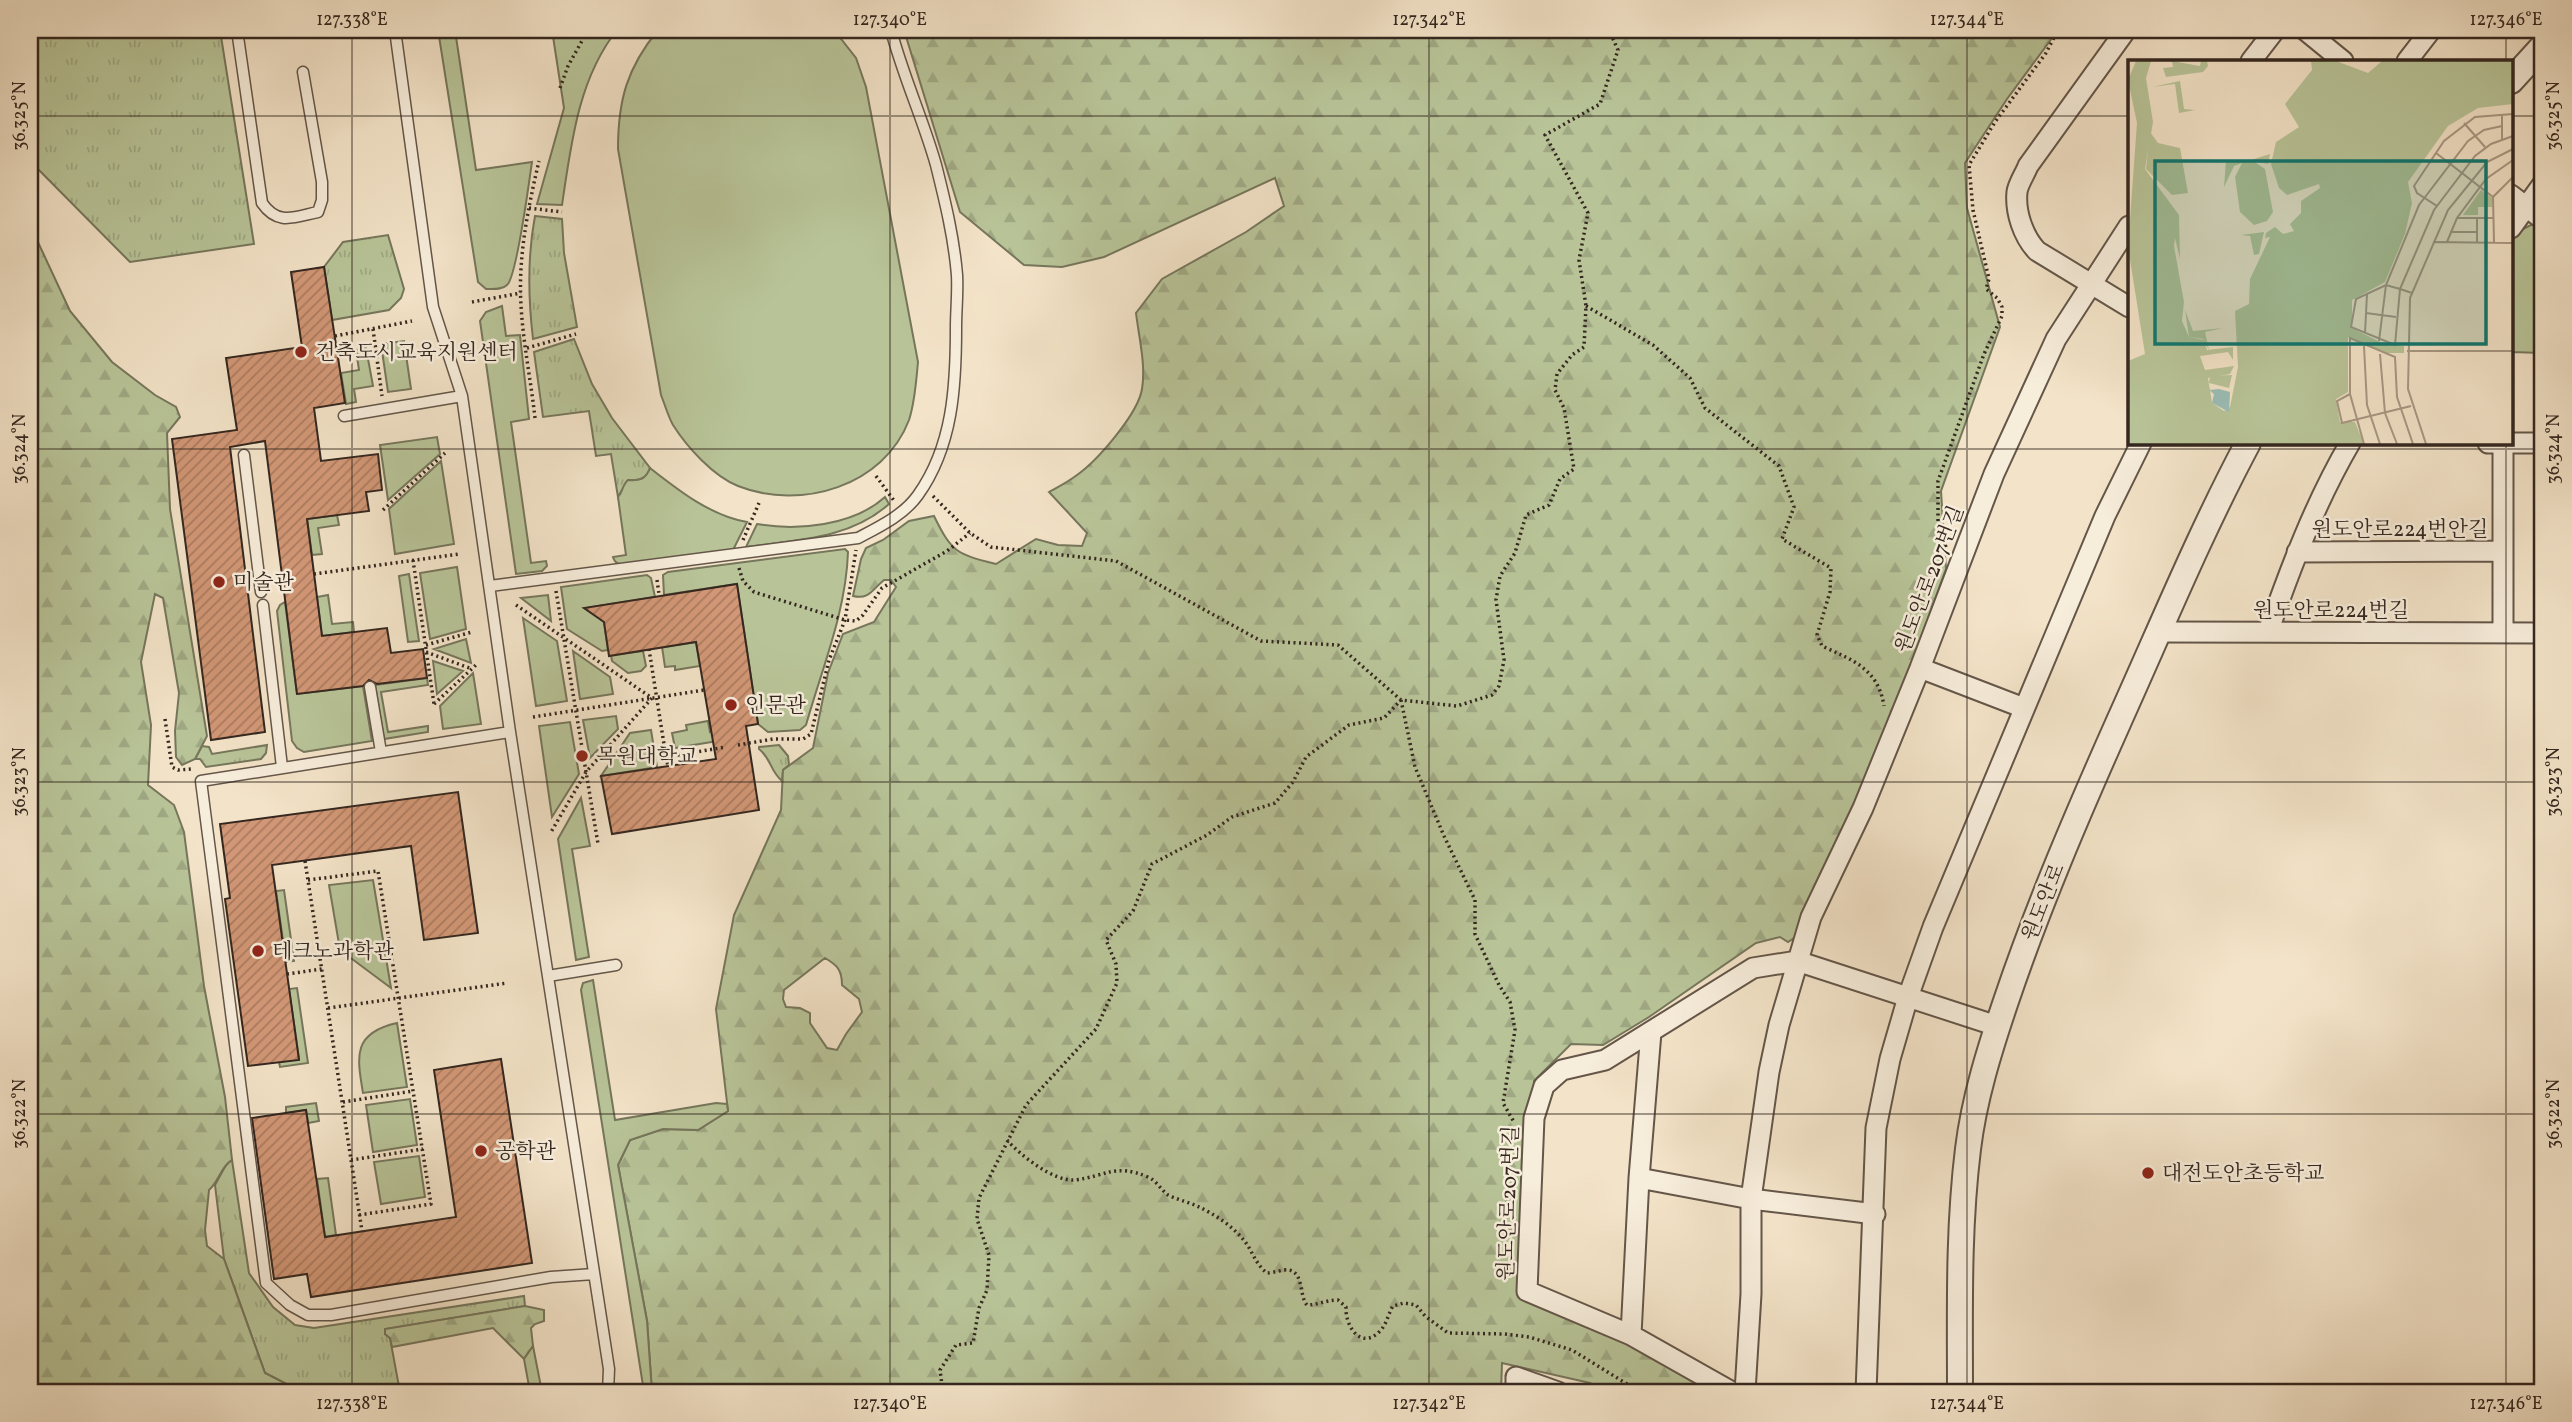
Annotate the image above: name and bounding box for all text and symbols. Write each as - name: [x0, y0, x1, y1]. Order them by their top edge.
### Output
- text: 127.338°E: [316, 8, 388, 33]
- text: 127.340°E: [853, 8, 927, 33]
- text: 127.342°E: [1392, 8, 1466, 33]
- text: 127.344°E: [1930, 8, 2004, 33]
- text: 127.346°E: [2469, 8, 2543, 33]
- inset map: [2128, 60, 2512, 444]
- text: 36.325°N: [8, 81, 33, 151]
- text: 36.325°N: [2542, 81, 2567, 151]
- place label: 건축도시교육지원센터: [315, 339, 518, 368]
- marker: 건축도시교육지원센터: [293, 344, 309, 360]
- text: 36.324°N: [8, 414, 33, 484]
- text: 36.324°N: [2542, 414, 2567, 484]
- street label: 원도안로207번길: [1889, 502, 1972, 657]
- street label: 원도안로224번안길: [2312, 516, 2488, 545]
- place label: 미술관: [233, 569, 295, 598]
- marker: 미술관: [211, 574, 227, 590]
- street label: 원도안로224번길: [2253, 597, 2409, 626]
- place label: 인문관: [745, 692, 807, 721]
- marker: 인문관: [723, 697, 739, 713]
- place label: 목원대학교: [596, 743, 697, 772]
- text: 36.323°N: [8, 747, 33, 817]
- text: 36.323°N: [2542, 747, 2567, 817]
- marker: 목원대학교: [574, 748, 590, 764]
- street label: 원도안로: [2016, 860, 2073, 946]
- place label: 테크노과학관: [272, 938, 394, 967]
- marker: 테크노과학관: [250, 943, 266, 959]
- text: 36.322°N: [8, 1079, 33, 1149]
- text: 36.322°N: [2542, 1079, 2567, 1149]
- street label: 원도안로207번길: [1492, 1125, 1527, 1281]
- place label: 공학관: [495, 1138, 557, 1167]
- marker: 공학관: [473, 1143, 489, 1159]
- place label: 대전도안초등학교: [2162, 1160, 2324, 1189]
- marker: 대전도안초등학교: [2140, 1165, 2156, 1181]
- text: 127.338°E: [316, 1392, 388, 1417]
- text: 127.340°E: [853, 1392, 927, 1417]
- text: 127.342°E: [1392, 1392, 1466, 1417]
- text: 127.344°E: [1930, 1392, 2004, 1417]
- text: 127.346°E: [2469, 1392, 2543, 1417]

